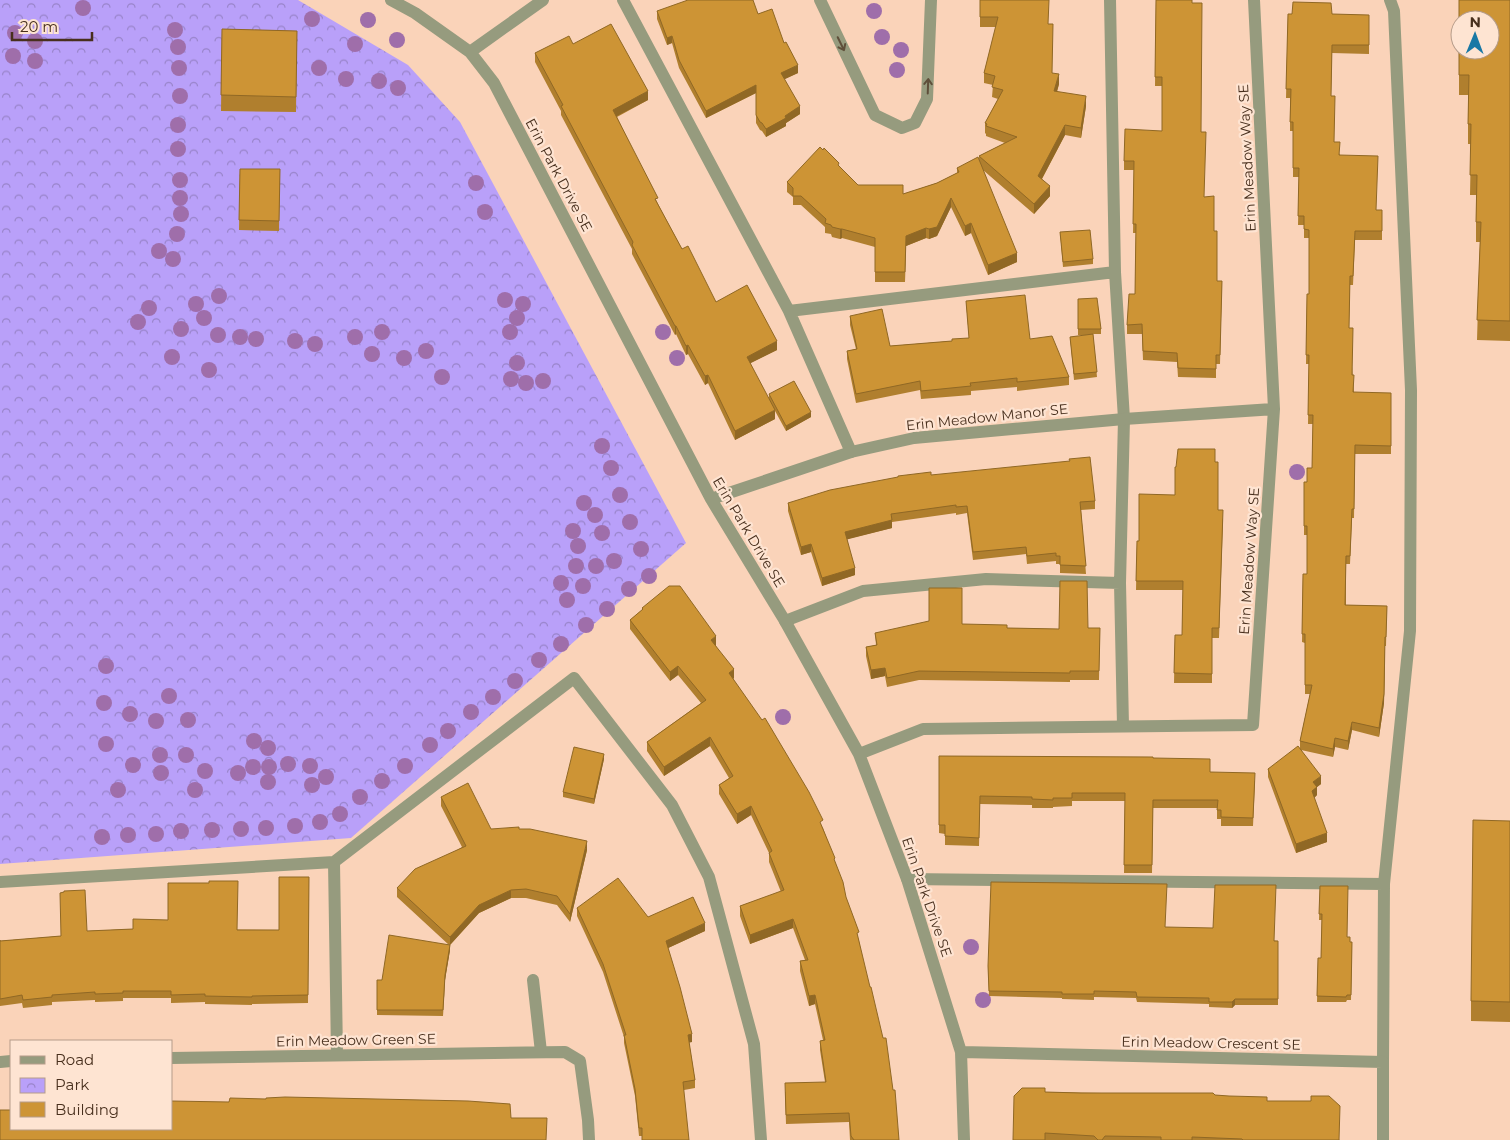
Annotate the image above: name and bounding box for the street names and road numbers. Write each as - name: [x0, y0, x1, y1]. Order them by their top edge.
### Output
- street label: Erin Meadow Way SE: [1234, 84, 1260, 232]
- street label: Erin Park Drive SE: [522, 115, 596, 235]
- street label: Erin Meadow Manor SE: [905, 400, 1069, 434]
- street label: Erin Park Drive SE: [709, 473, 789, 591]
- street label: Erin Meadow Way SE: [1235, 487, 1263, 635]
- street label: Erin Park Drive SE: [898, 835, 956, 959]
- street label: Erin Meadow Green SE: [276, 1030, 436, 1050]
- street label: Erin Meadow Crescent SE: [1121, 1032, 1301, 1054]

